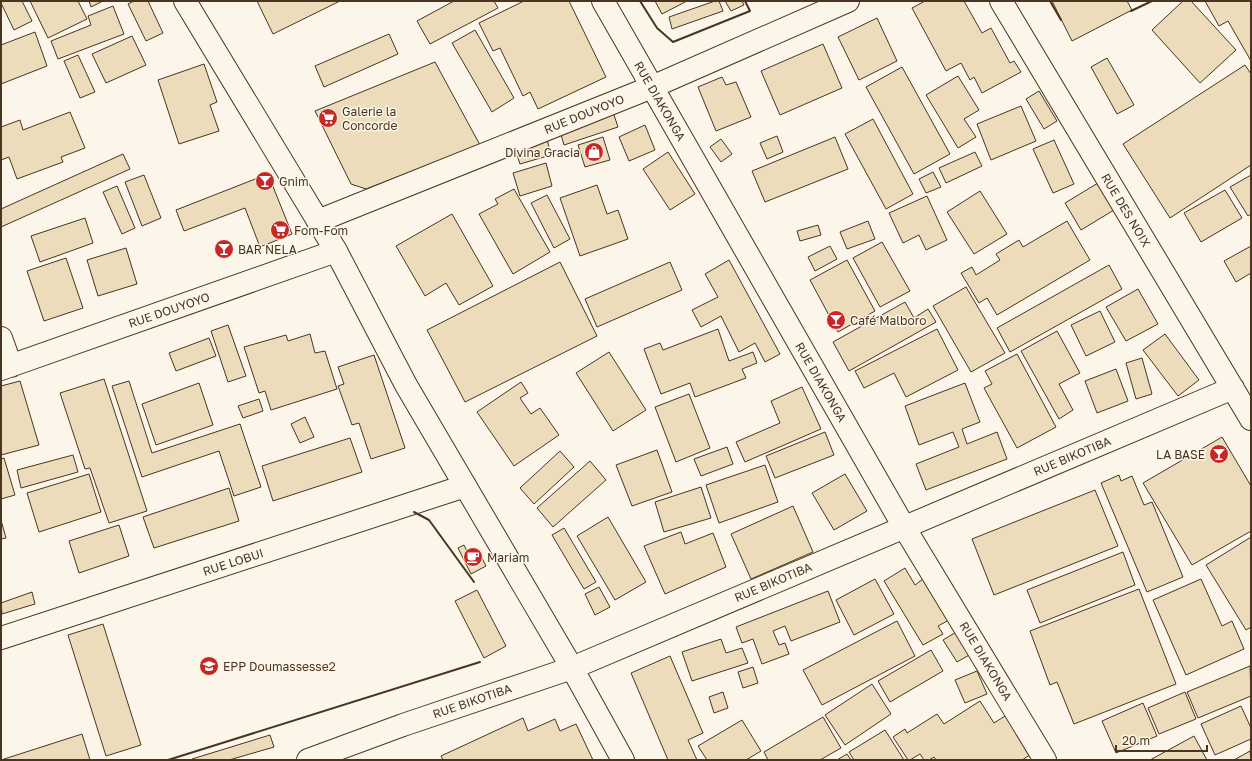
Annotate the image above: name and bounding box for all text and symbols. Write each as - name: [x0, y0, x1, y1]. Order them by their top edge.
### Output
- street label: RUE DIAKONGA: [631, 58, 689, 144]
- street label: RUE DOUYOYO: [542, 91, 626, 137]
- place label: Galerie la Concorde: [342, 104, 397, 133]
- supermarket icon: Galerie la Concorde: [317, 107, 339, 129]
- shop icon: Divina Gracia: [583, 141, 605, 163]
- place label: Divina Gracia: [505, 145, 580, 160]
- bar icon: Gnim: [254, 170, 276, 192]
- street label: RUE DES NOIX: [1098, 170, 1154, 250]
- place label: Gnim: [279, 174, 309, 189]
- supermarket icon: Fom-Fom: [269, 219, 291, 241]
- place label: Fom-Fom: [294, 223, 348, 238]
- bar icon: BAR NELA: [213, 238, 235, 260]
- place label: BAR NELA: [238, 242, 297, 257]
- street label: RUE DOUYOYO: [126, 289, 212, 331]
- bar icon: Café Malboro: [825, 309, 847, 331]
- place label: Café Malboro: [850, 313, 926, 328]
- street label: RUE DIAKONGA: [792, 339, 850, 425]
- street label: RUE BIKOTIBA: [1031, 433, 1113, 479]
- bar icon: LA BASE: [1208, 443, 1230, 465]
- place label: LA BASE: [1156, 447, 1205, 462]
- street label: RUE LOBUI: [201, 545, 265, 579]
- cafe icon: Mariam: [462, 546, 484, 568]
- place label: Mariam: [487, 550, 529, 565]
- street label: RUE BIKOTIBA: [732, 559, 814, 605]
- street label: RUE DIAKONGA: [956, 619, 1016, 703]
- school or university icon: EPP Doumassesse2: [198, 655, 220, 677]
- place label: EPP Doumassesse2: [223, 659, 336, 674]
- street label: RUE BIKOTIBA: [430, 680, 514, 722]
- scale bar: [1116, 727, 1207, 753]
- text: 20 m: [1122, 733, 1150, 748]

